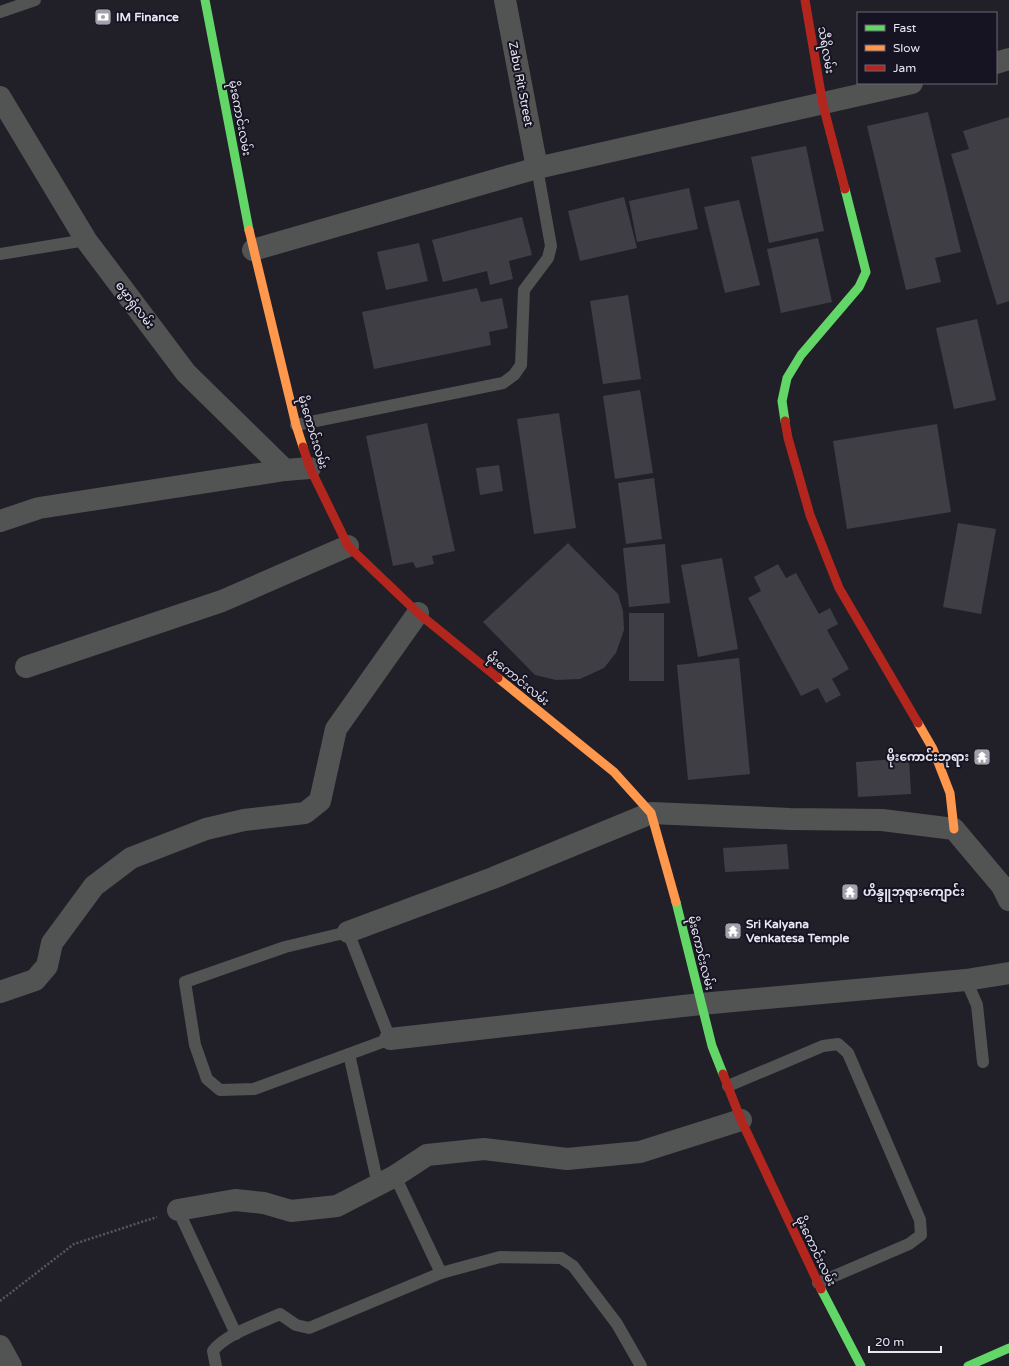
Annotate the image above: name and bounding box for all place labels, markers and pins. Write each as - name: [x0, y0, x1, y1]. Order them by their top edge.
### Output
- bank icon: IM Finance: [93, 7, 113, 27]
- place label: IM Finance: [116, 10, 179, 24]
- place label: မိုးကောင်းဘုရား: [887, 747, 969, 768]
- temple icon: မိုးကောင်းဘုရား: [972, 747, 992, 767]
- temple icon: ဟိန္ဒူဘုရားကျောင်း: [840, 882, 860, 902]
- place label: ဟိန္ဒူဘုရားကျောင်း: [863, 882, 965, 903]
- place label: Sri Kalyana Venkatesa Temple: [746, 917, 850, 946]
- temple icon: Sri Kalyana Venkatesa Temple: [723, 921, 743, 941]

